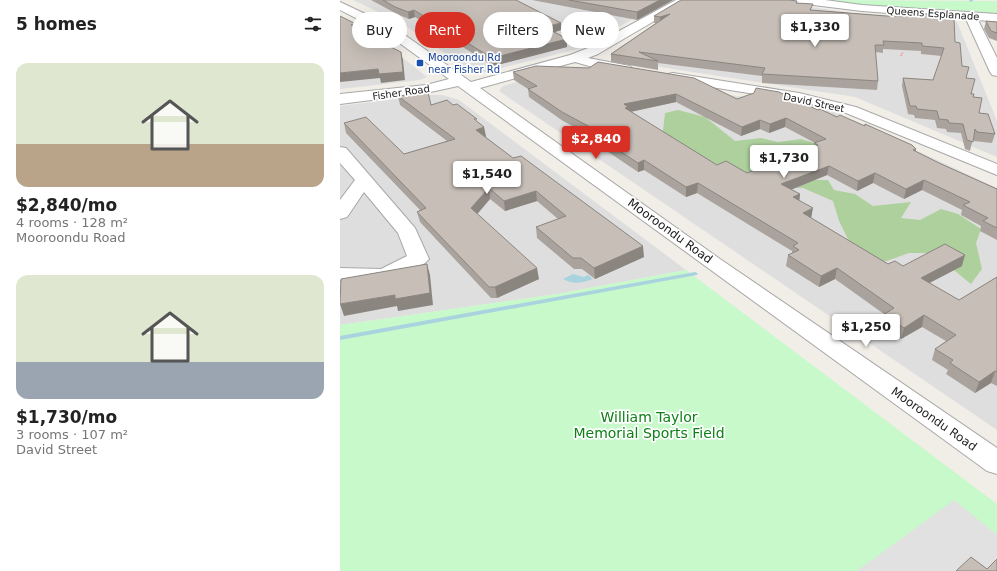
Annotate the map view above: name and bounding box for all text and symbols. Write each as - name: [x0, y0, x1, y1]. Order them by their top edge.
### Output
- street label: Queens Esplanade: [886, 5, 980, 22]
- chip: Buy: [352, 12, 407, 48]
- chip: Rent: [415, 12, 475, 48]
- chip: Filters: [483, 12, 553, 48]
- chip: New: [561, 12, 619, 48]
- icon: filters: [302, 13, 324, 35]
- text: 5 homes: [16, 14, 97, 34]
- pin: $1,330: [782, 14, 848, 48]
- text: $1,330: [790, 19, 840, 34]
- place label: Mooroondu Rd near Fisher Rd: [428, 52, 501, 75]
- marker: Mooroondu Rd near Fisher Rd: [415, 58, 425, 68]
- street label: Fisher Road: [372, 83, 430, 102]
- icon: home: [134, 89, 206, 161]
- street label: David Street: [782, 91, 846, 114]
- pin: $2,840: [563, 126, 629, 160]
- text: $2,840: [571, 131, 621, 146]
- pin: $1,730: [751, 145, 817, 179]
- text: $1,730: [759, 150, 809, 165]
- pin: $1,540: [454, 161, 520, 195]
- text: $1,540: [462, 166, 512, 181]
- text: $2,840/mo: [16, 195, 117, 215]
- street label: Mooroondu Road: [625, 196, 715, 266]
- text: 4 rooms · 128 m²: [16, 215, 128, 230]
- text: Mooroondu Road: [16, 230, 126, 245]
- icon: home: [134, 301, 206, 373]
- pin: $1,250: [833, 314, 899, 348]
- text: $1,250: [841, 319, 891, 334]
- street label: Mooroondu Road: [889, 384, 979, 454]
- text: $1,730/mo: [16, 407, 117, 427]
- park label: William Taylor Memorial Sports Field: [573, 409, 725, 441]
- text: 3 rooms · 107 m²: [16, 427, 128, 442]
- text: David Street: [16, 442, 97, 457]

